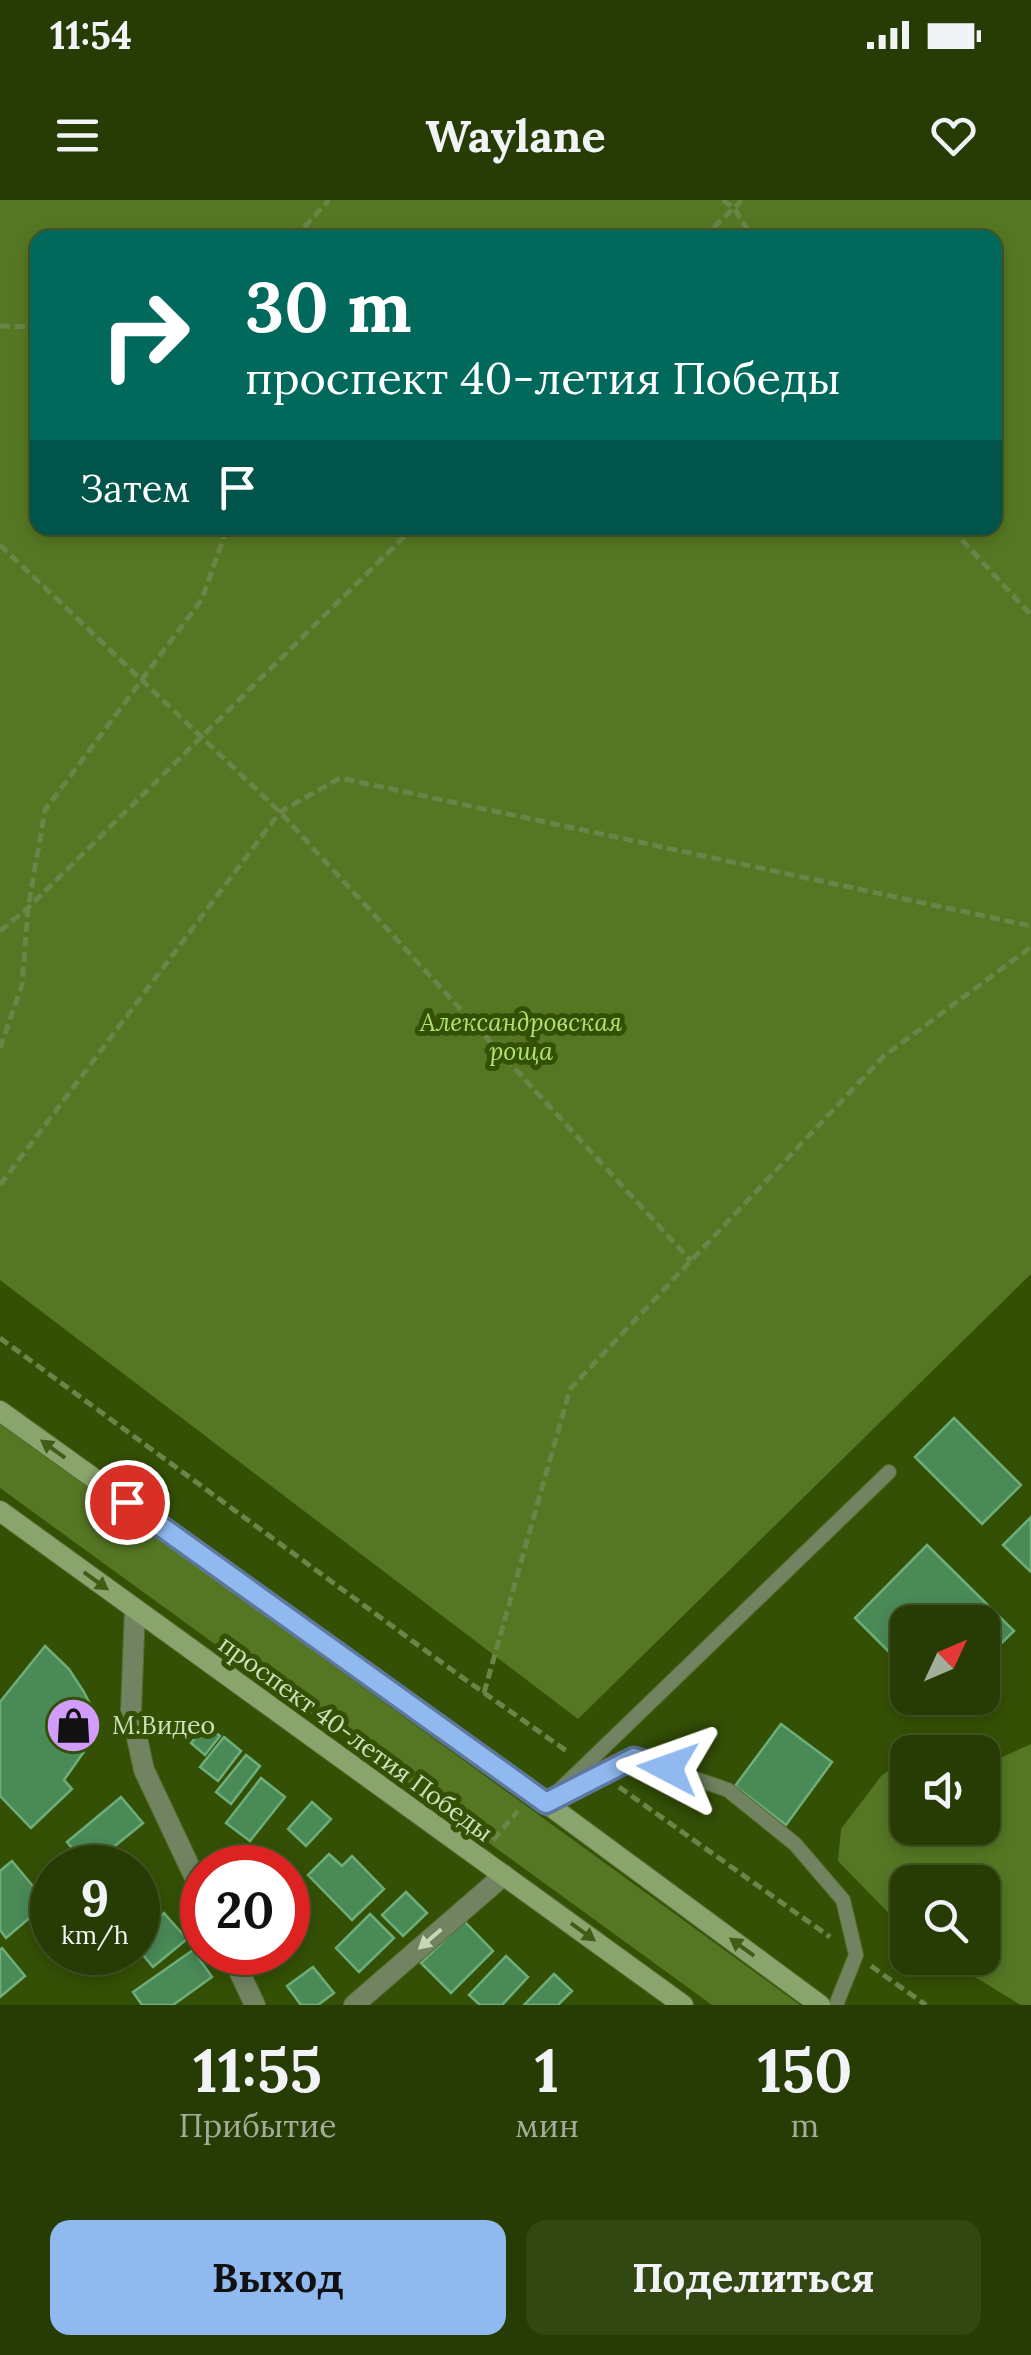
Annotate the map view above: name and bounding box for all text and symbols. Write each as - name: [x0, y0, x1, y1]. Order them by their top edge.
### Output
- text: 11:54: [50, 11, 132, 59]
- text: Waylane: [425, 107, 606, 164]
- icon: menu: [50, 108, 105, 163]
- icon: heart: [926, 108, 981, 163]
- text: 30 m: [245, 262, 412, 351]
- icon: right: [80, 270, 210, 400]
- text: проспект 40-летия Победы: [245, 349, 841, 406]
- icon: arrive: [210, 460, 265, 515]
- text: Затем: [80, 464, 190, 512]
- park label: Александровская роща: [419, 1006, 622, 1067]
- one-way arrow: [40, 1440, 66, 1459]
- pin: [85, 1460, 170, 1545]
- icon: arrive: [100, 1475, 155, 1530]
- one-way arrow: [83, 1570, 109, 1590]
- north arrow: [890, 1605, 1000, 1715]
- map controls: [890, 1605, 1000, 1975]
- street label: проспект 40-летия Победы: [213, 1628, 499, 1848]
- shop icon: М.Видео: [43, 1695, 103, 1755]
- place label: М.Видео: [112, 1709, 215, 1741]
- position arrow: [616, 1716, 720, 1820]
- button: sound: [890, 1735, 1000, 1845]
- speed limit sign: 20: [180, 1845, 310, 1975]
- button: search: [890, 1865, 1000, 1975]
- text: 9: [81, 1866, 109, 1930]
- text: km/h: [61, 1919, 129, 1951]
- one-way arrow: [570, 1922, 596, 1942]
- one-way arrow: [418, 1928, 443, 1950]
- one-way arrow: [729, 1938, 755, 1958]
- text: 11:55: [193, 2032, 322, 2108]
- text: 1: [535, 2032, 559, 2108]
- text: 150: [757, 2032, 852, 2108]
- text: Прибытие: [179, 2105, 337, 2146]
- text: мин: [515, 2105, 579, 2146]
- text: m: [791, 2105, 819, 2146]
- button: Выход: [50, 2220, 506, 2335]
- button: Поделиться: [526, 2220, 981, 2335]

